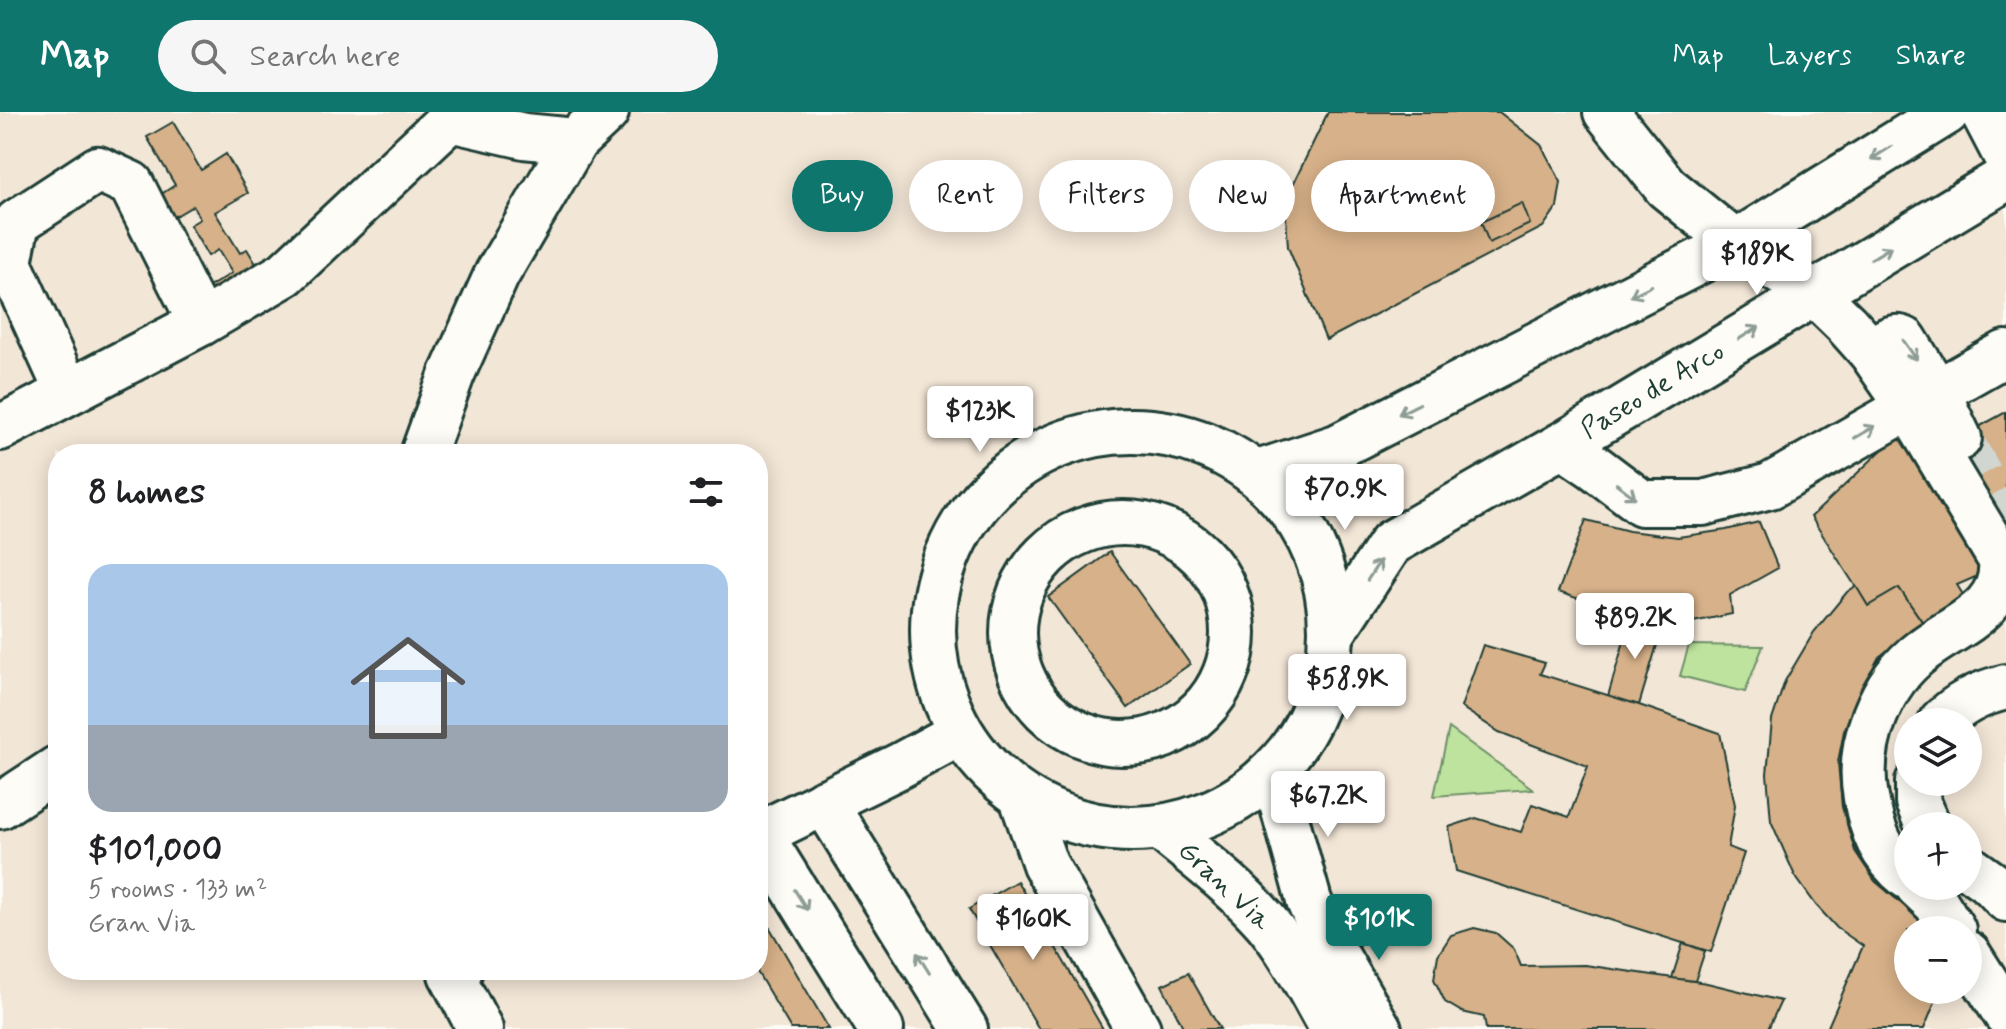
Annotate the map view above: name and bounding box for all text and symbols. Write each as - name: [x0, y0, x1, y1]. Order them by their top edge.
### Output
- search box: [158, 20, 718, 92]
- text: Map: [40, 32, 110, 81]
- icon: search: [186, 34, 230, 78]
- text: Search here: [250, 37, 401, 76]
- text: Map: [1673, 38, 1724, 75]
- text: Layers: [1768, 38, 1852, 75]
- text: Share: [1896, 38, 1966, 75]
- one-way arrow: [1870, 145, 1892, 161]
- chip: Buy: [792, 160, 893, 232]
- chip: Rent: [909, 160, 1023, 232]
- chip: Filters: [1039, 160, 1173, 232]
- chip: New: [1189, 160, 1295, 232]
- chip: Apartment: [1311, 160, 1495, 232]
- pin: $189K: [1701, 229, 1813, 297]
- text: $189K: [1720, 238, 1794, 272]
- one-way arrow: [1869, 245, 1892, 261]
- one-way arrow: [1629, 284, 1653, 300]
- one-way arrow: [1737, 325, 1760, 341]
- street label: Paseo de Arco: [1574, 334, 1732, 448]
- one-way arrow: [1901, 339, 1918, 360]
- pin: $123K: [924, 386, 1036, 454]
- text: $123K: [945, 395, 1015, 429]
- one-way arrow: [1397, 402, 1421, 418]
- one-way arrow: [1853, 424, 1876, 440]
- pin: $70.9K: [1280, 464, 1410, 532]
- text: 8 homes: [88, 470, 205, 515]
- icon: filters: [684, 470, 728, 514]
- text: $70.9K: [1304, 473, 1386, 507]
- one-way arrow: [1615, 482, 1636, 499]
- one-way arrow: [1366, 559, 1382, 582]
- pin: $89.2K: [1570, 593, 1700, 661]
- text: $89.2K: [1594, 602, 1676, 636]
- icon: home: [336, 616, 480, 760]
- pin: $58.9K: [1282, 654, 1412, 722]
- text: $58.9K: [1306, 663, 1388, 697]
- map controls: [1894, 708, 1982, 1004]
- button: layers: [1894, 708, 1982, 796]
- pin: $67.2K: [1263, 771, 1393, 839]
- text: $67.2K: [1289, 780, 1367, 814]
- button: +: [1894, 812, 1982, 900]
- text: $101,000: [88, 828, 222, 873]
- street label: Gran Via: [1169, 833, 1279, 939]
- text: 5 rooms · 133 m²: [88, 873, 267, 907]
- one-way arrow: [793, 888, 809, 911]
- pin: $160K: [977, 894, 1089, 962]
- pin: $101K: [1323, 894, 1435, 962]
- text: $160K: [995, 903, 1071, 937]
- text: $101K: [1344, 903, 1414, 937]
- text: Gran Via: [88, 907, 195, 941]
- button: −: [1894, 916, 1982, 1004]
- one-way arrow: [915, 952, 931, 975]

